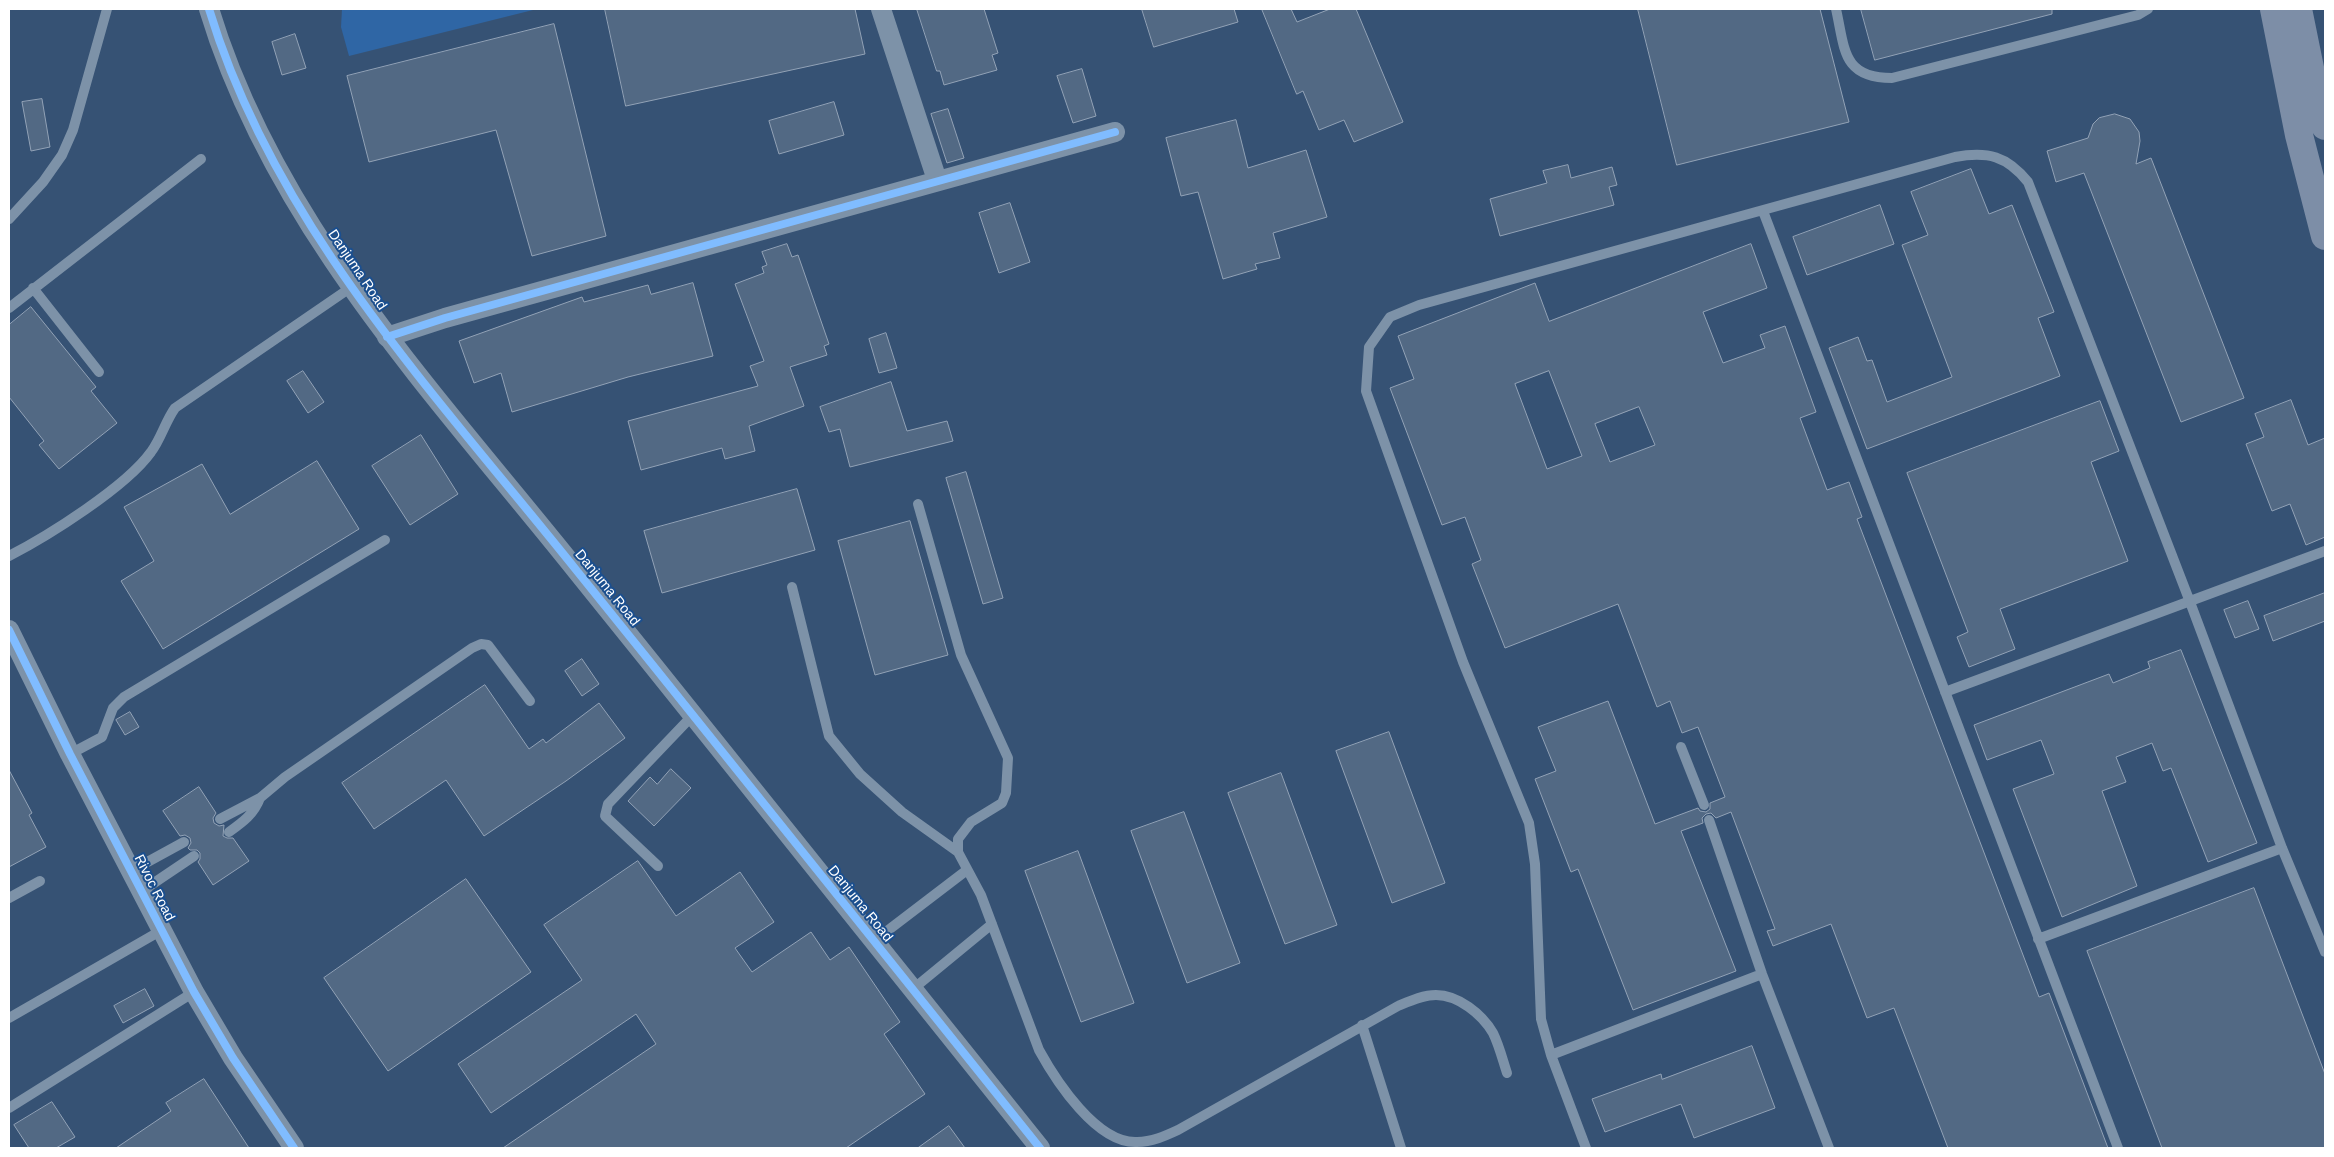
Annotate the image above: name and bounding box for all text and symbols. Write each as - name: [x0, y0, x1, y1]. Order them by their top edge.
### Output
- street label: Danjuma Road: [324, 227, 390, 313]
- street label: Danjuma Road: [571, 546, 643, 630]
- street label: Rivoc Road: [130, 852, 178, 924]
- street label: Danjuma Road: [824, 862, 896, 946]

